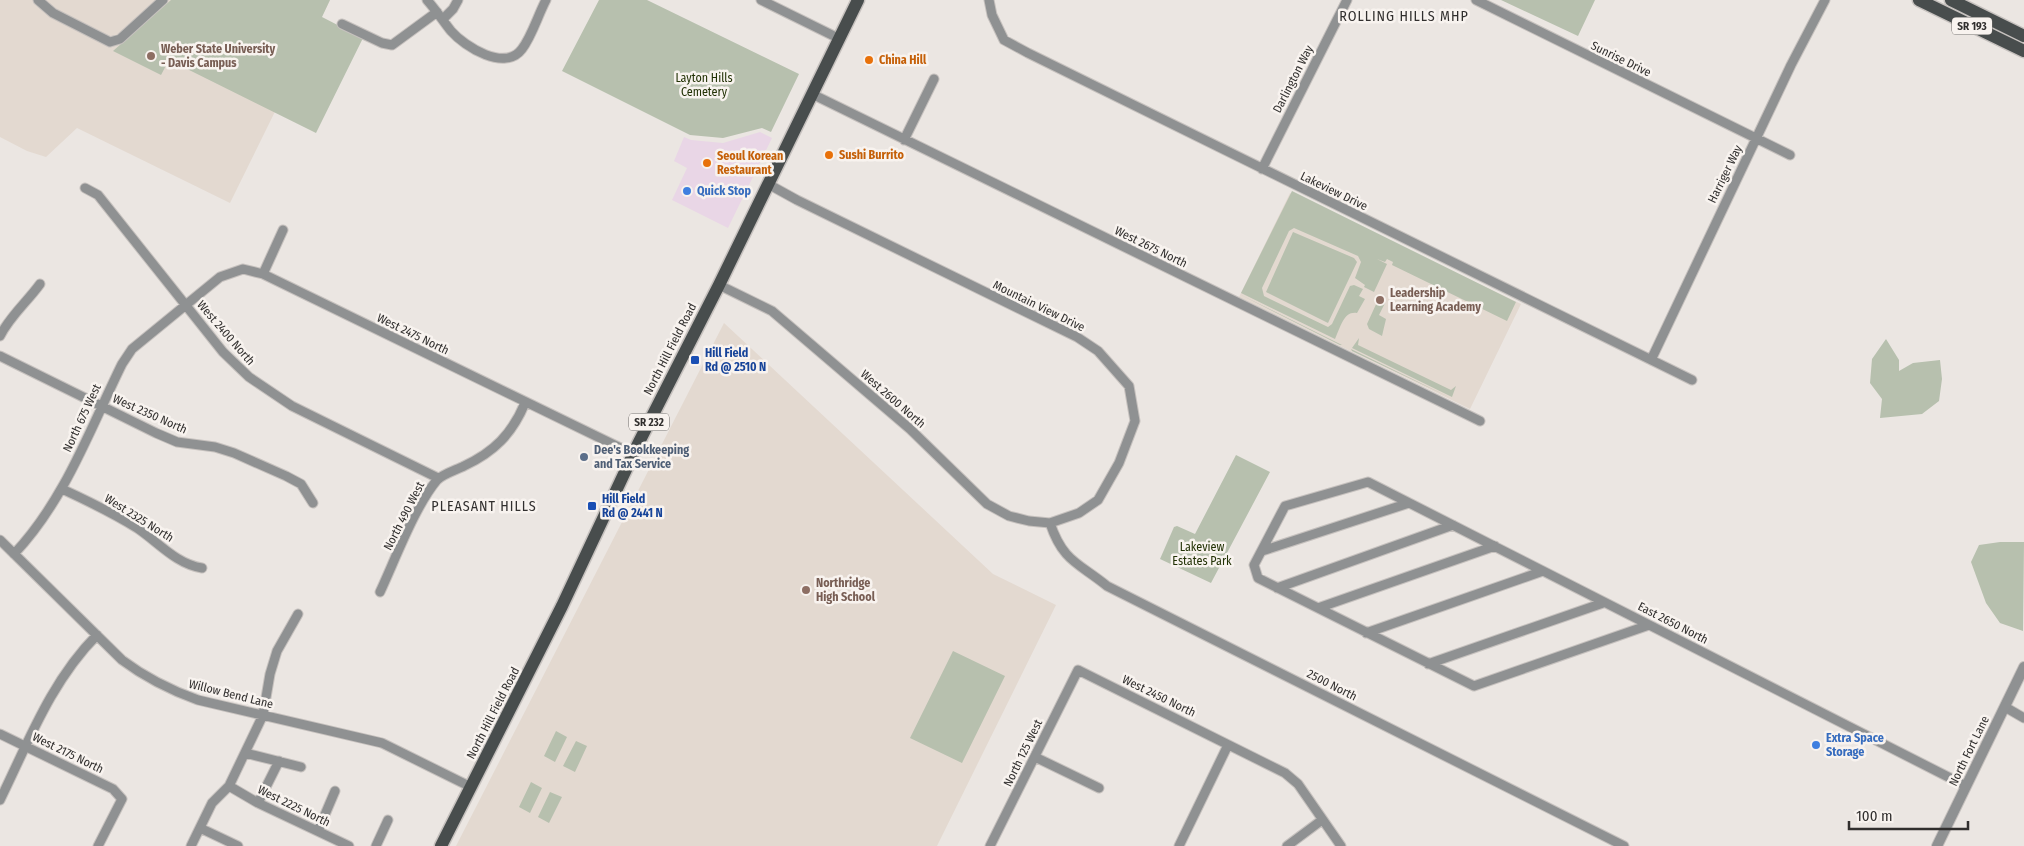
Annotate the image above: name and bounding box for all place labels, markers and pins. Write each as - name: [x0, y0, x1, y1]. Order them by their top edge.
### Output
- place label: Weber State University - Davis Campus: [161, 42, 275, 70]
- marker: Weber State University - Davis Campus: [145, 50, 157, 62]
- place label: China Hill: [879, 53, 927, 67]
- marker: China Hill: [863, 54, 875, 66]
- place label: Sushi Burrito: [839, 148, 904, 162]
- place label: Seoul Korean Restaurant: [717, 149, 783, 177]
- marker: Sushi Burrito: [823, 149, 835, 161]
- marker: Seoul Korean Restaurant: [701, 157, 713, 169]
- place label: Quick Stop: [697, 184, 751, 198]
- marker: Quick Stop: [681, 185, 693, 197]
- place label: Leadership Learning Academy: [1390, 286, 1481, 314]
- marker: Leadership Learning Academy: [1374, 294, 1386, 306]
- place label: Hill Field Rd @ 2510 N: [705, 346, 766, 374]
- marker: Hill Field Rd @ 2510 N: [689, 354, 701, 366]
- place label: Dee's Bookkeeping and Tax Service: [594, 443, 689, 471]
- marker: Dee's Bookkeeping and Tax Service: [578, 451, 590, 463]
- place label: Hill Field Rd @ 2441 N: [602, 492, 663, 520]
- marker: Hill Field Rd @ 2441 N: [586, 500, 598, 512]
- place label: Northridge High School: [816, 576, 876, 604]
- marker: Northridge High School: [800, 584, 812, 596]
- place label: Extra Space Storage: [1826, 731, 1884, 759]
- marker: Extra Space Storage: [1810, 739, 1822, 751]

